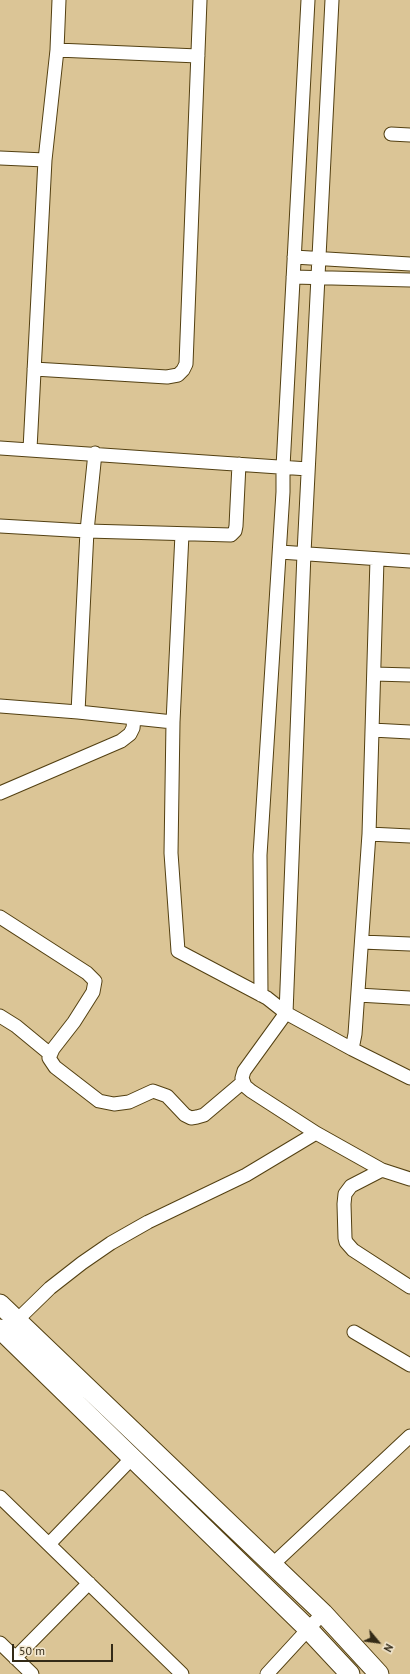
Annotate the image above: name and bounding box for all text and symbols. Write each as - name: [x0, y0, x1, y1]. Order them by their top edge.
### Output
- north arrow: [358, 1622, 398, 1662]
- scale bar: [14, 1636, 115, 1662]
- text: N: [381, 1641, 396, 1654]
- text: 50 m: [19, 1643, 45, 1658]

